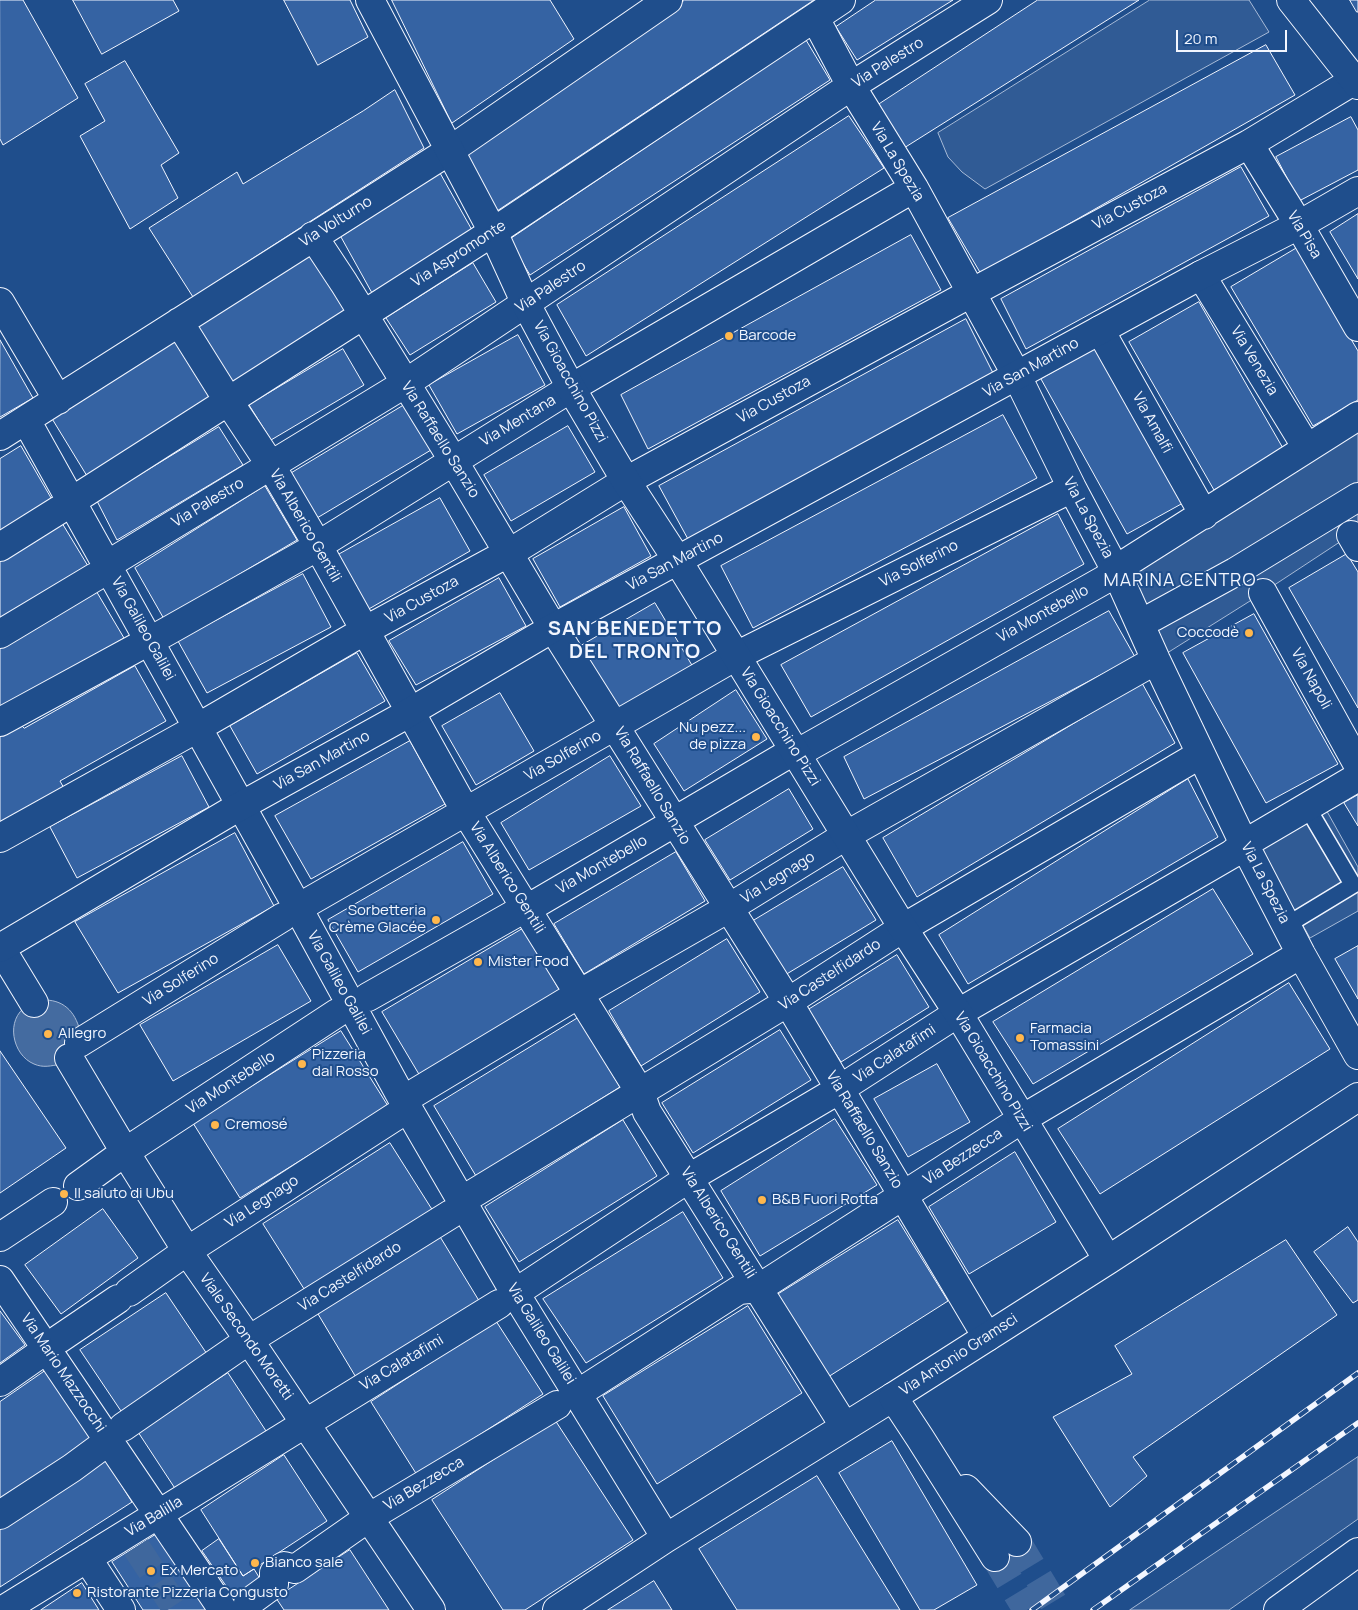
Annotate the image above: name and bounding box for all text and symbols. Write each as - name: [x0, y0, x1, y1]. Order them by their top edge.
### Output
- scale bar: [1178, 20, 1289, 52]
- text: 20 m: [1184, 28, 1217, 49]
- street label: Via Palestro: [849, 34, 927, 92]
- street label: Via La Spezia: [866, 119, 928, 205]
- street label: Via Custoza: [1090, 180, 1170, 234]
- street label: Via Volturno: [296, 193, 376, 251]
- street label: Via Pisa: [1283, 208, 1325, 262]
- street label: Via Aspromonte: [408, 217, 510, 291]
- street label: Via Palestro: [512, 257, 590, 317]
- street label: Via Gioacchino Pizzi: [529, 318, 611, 446]
- street label: Via Venezia: [1226, 323, 1282, 399]
- place label: Barcode: [739, 327, 796, 345]
- marker: Barcode: [723, 330, 735, 342]
- street label: Via San Martino: [980, 334, 1082, 402]
- street label: Via Custoza: [734, 372, 814, 428]
- street label: Via Raffaello Sanzio: [397, 378, 483, 502]
- street label: Via Amalfi: [1128, 389, 1176, 457]
- street label: Via Mentana: [477, 391, 559, 451]
- street label: Via Alberico Gentili: [265, 466, 345, 586]
- street label: Via Palestro: [169, 474, 247, 532]
- street label: Via La Spezia: [1059, 474, 1117, 562]
- street label: Via San Martino: [624, 529, 726, 595]
- street label: Via Solferino: [877, 537, 961, 591]
- district label: MARINA CENTRO: [1102, 570, 1258, 592]
- street label: Via Custoza: [382, 572, 462, 628]
- street label: Via Galileo Galilei: [107, 574, 179, 684]
- street label: Via Montebello: [994, 581, 1092, 647]
- district label: SAN BENEDETTO DEL TRONTO: [546, 617, 724, 664]
- place label: Coccodè: [1177, 624, 1239, 642]
- marker: Coccodè: [1243, 627, 1255, 639]
- street label: Via Napoli: [1287, 645, 1335, 713]
- street label: Via Gioacchino Pizzi: [736, 664, 824, 790]
- place label: Nu pezz... de pizza: [679, 719, 746, 754]
- street label: Via Raffaello Sanzio: [610, 724, 694, 848]
- street label: Via San Martino: [271, 727, 373, 795]
- street label: Via Solferino: [521, 727, 605, 785]
- marker: Nu pezz... de pizza: [750, 731, 762, 743]
- street label: Via Alberico Gentili: [466, 819, 548, 937]
- street label: Via Montebello: [553, 832, 651, 898]
- street label: Via La Spezia: [1237, 839, 1293, 927]
- street label: Via Legnago: [738, 848, 818, 908]
- place label: Sorbetteria Crème Glacée: [329, 902, 426, 937]
- marker: Sorbetteria Crème Glacée: [430, 914, 442, 926]
- street label: Via Galileo Galilei: [303, 928, 375, 1038]
- street label: Via Castelfidardo: [776, 935, 884, 1015]
- street label: Via Solferino: [140, 950, 222, 1010]
- place label: Mister Food: [488, 953, 569, 971]
- marker: Mister Food: [472, 956, 484, 968]
- street label: Via Gioacchino Pizzi: [950, 1009, 1036, 1135]
- place label: Farmacia Tomassini: [1030, 1020, 1099, 1055]
- street label: Via Calatafimi: [851, 1021, 939, 1087]
- place label: Allegro: [58, 1025, 106, 1043]
- marker: Allegro: [42, 1028, 54, 1040]
- marker: Farmacia Tomassini: [1014, 1032, 1026, 1044]
- place label: Pizzeria dal Rosso: [312, 1046, 379, 1081]
- street label: Via Montebello: [183, 1048, 279, 1118]
- marker: Pizzeria dal Rosso: [296, 1058, 308, 1070]
- street label: Via Raffaello Sanzio: [822, 1068, 906, 1192]
- place label: Cremosé: [225, 1116, 288, 1134]
- marker: Cremosé: [209, 1119, 221, 1131]
- street label: Via Bezzecca: [920, 1125, 1006, 1189]
- street label: Via Alberico Gentili: [677, 1164, 759, 1282]
- street label: Via Legnago: [222, 1172, 302, 1232]
- place label: Il saluto di Ubu: [74, 1185, 174, 1203]
- marker: Il saluto di Ubu: [58, 1188, 70, 1200]
- place label: B&B Fuori Rotta: [772, 1191, 878, 1209]
- marker: B&B Fuori Rotta: [756, 1194, 768, 1206]
- street label: Via Castelfidardo: [295, 1238, 405, 1316]
- street label: Viale Secondo Moretti: [195, 1270, 297, 1404]
- street label: Via Galileo Galilei: [503, 1280, 579, 1388]
- street label: Via Mario Mazzocchi: [17, 1310, 109, 1436]
- street label: Via Antonio Gramsci: [897, 1310, 1021, 1400]
- street label: Via Calatafimi: [357, 1331, 447, 1395]
- street label: Via Bezzecca: [381, 1453, 467, 1515]
- street label: Via Balilla: [122, 1493, 186, 1541]
- place label: Bianco sale: [265, 1554, 343, 1572]
- marker: Bianco sale: [249, 1557, 261, 1569]
- place label: Ex Mercato: [161, 1562, 238, 1580]
- marker: Ex Mercato: [145, 1565, 157, 1577]
- place label: Ristorante Pizzeria Congusto: [87, 1584, 288, 1602]
- marker: Ristorante Pizzeria Congusto: [71, 1587, 83, 1599]

